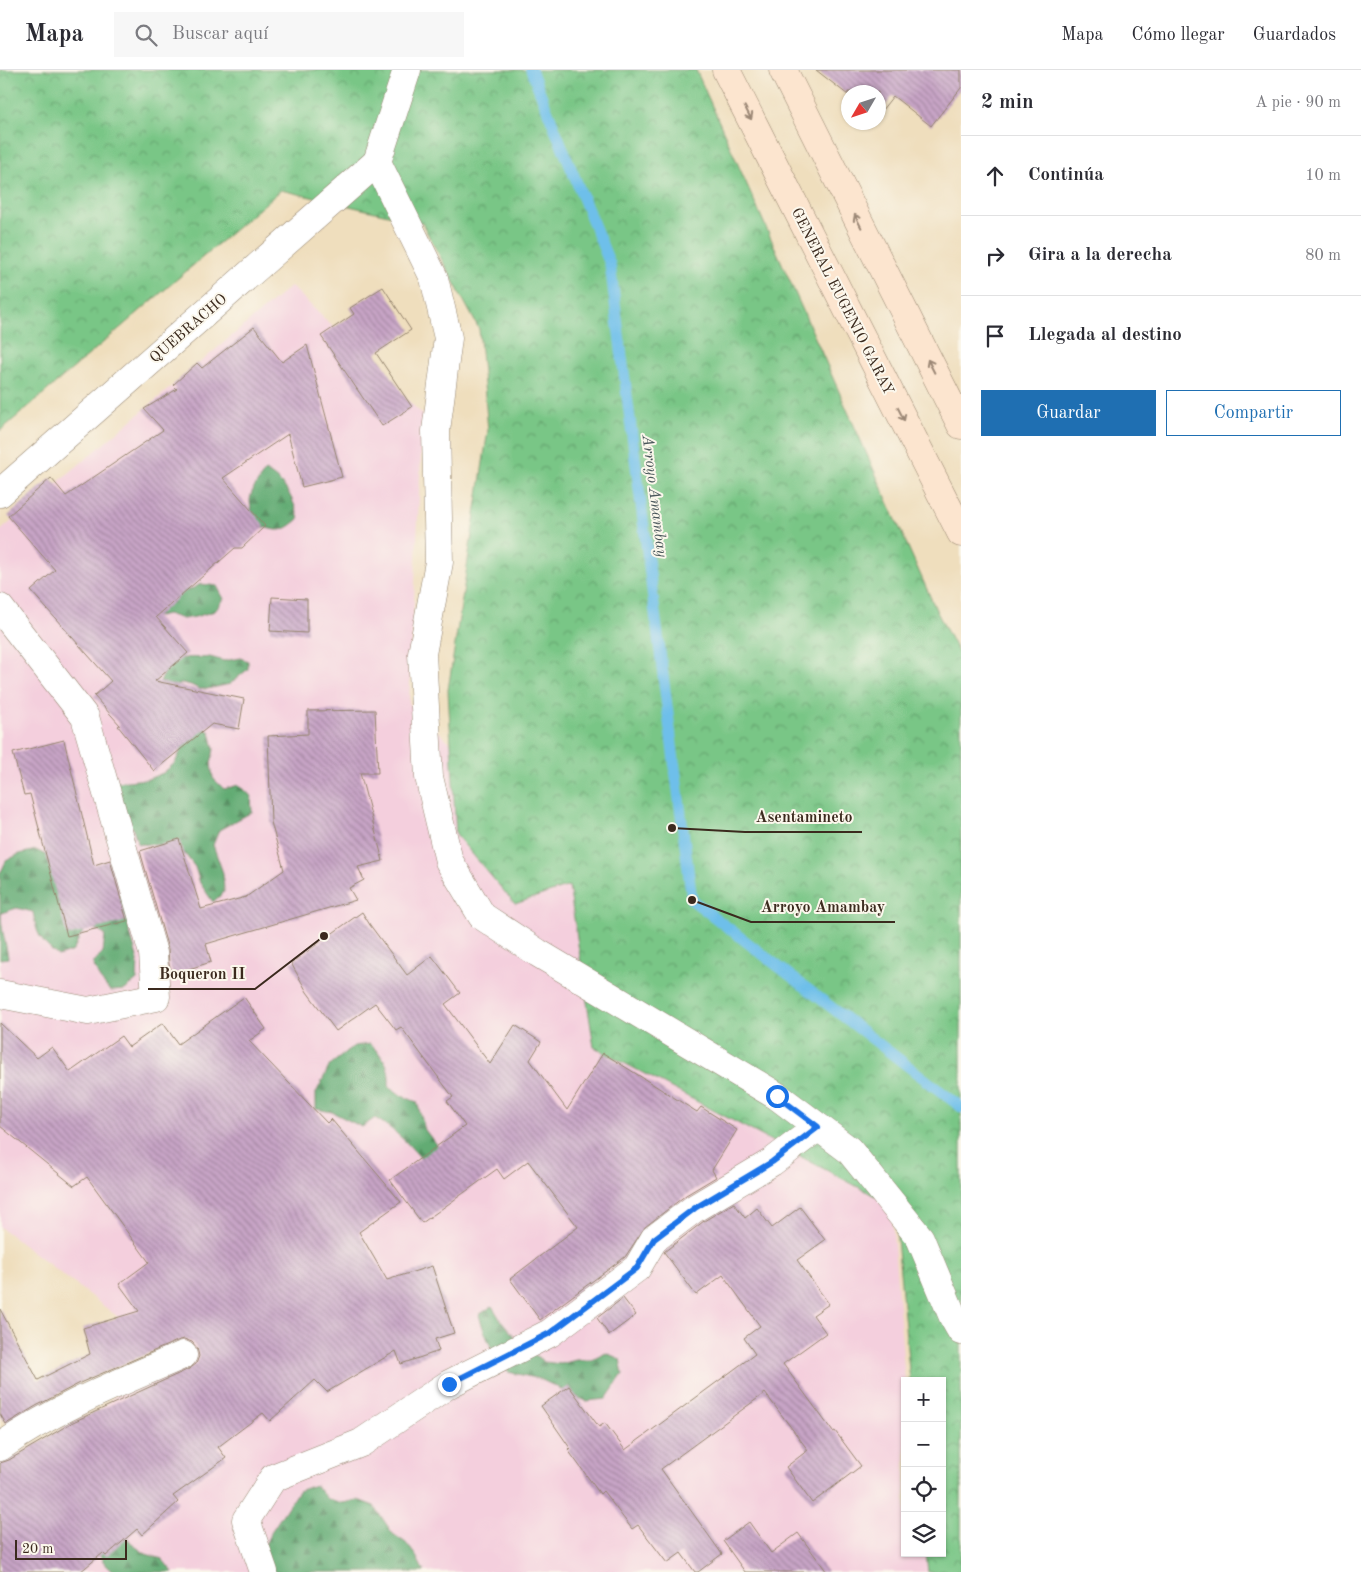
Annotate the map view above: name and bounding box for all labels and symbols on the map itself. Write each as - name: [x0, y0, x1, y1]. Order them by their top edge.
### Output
- north arrow: [841, 85, 886, 130]
- one-way arrow: [743, 106, 753, 121]
- street label: GENERAL EUGENIO GARAY: [788, 206, 895, 398]
- one-way arrow: [853, 214, 863, 229]
- street label: QUEBRACHO: [148, 292, 230, 367]
- one-way arrow: [926, 359, 935, 374]
- one-way arrow: [896, 407, 906, 422]
- water label: Arroyo Amambay: [638, 433, 670, 559]
- callout: Asentamineto: [745, 801, 862, 832]
- text: Asentamineto: [755, 810, 853, 826]
- callout: Arroyo Amambay: [751, 891, 895, 922]
- text: Arroyo Amambay: [761, 900, 885, 916]
- callout: Boqueron II: [148, 958, 255, 989]
- text: Boqueron II: [159, 967, 245, 983]
- route start: [766, 1085, 789, 1108]
- route end: [438, 1373, 461, 1396]
- scale bar: [15, 1537, 128, 1560]

